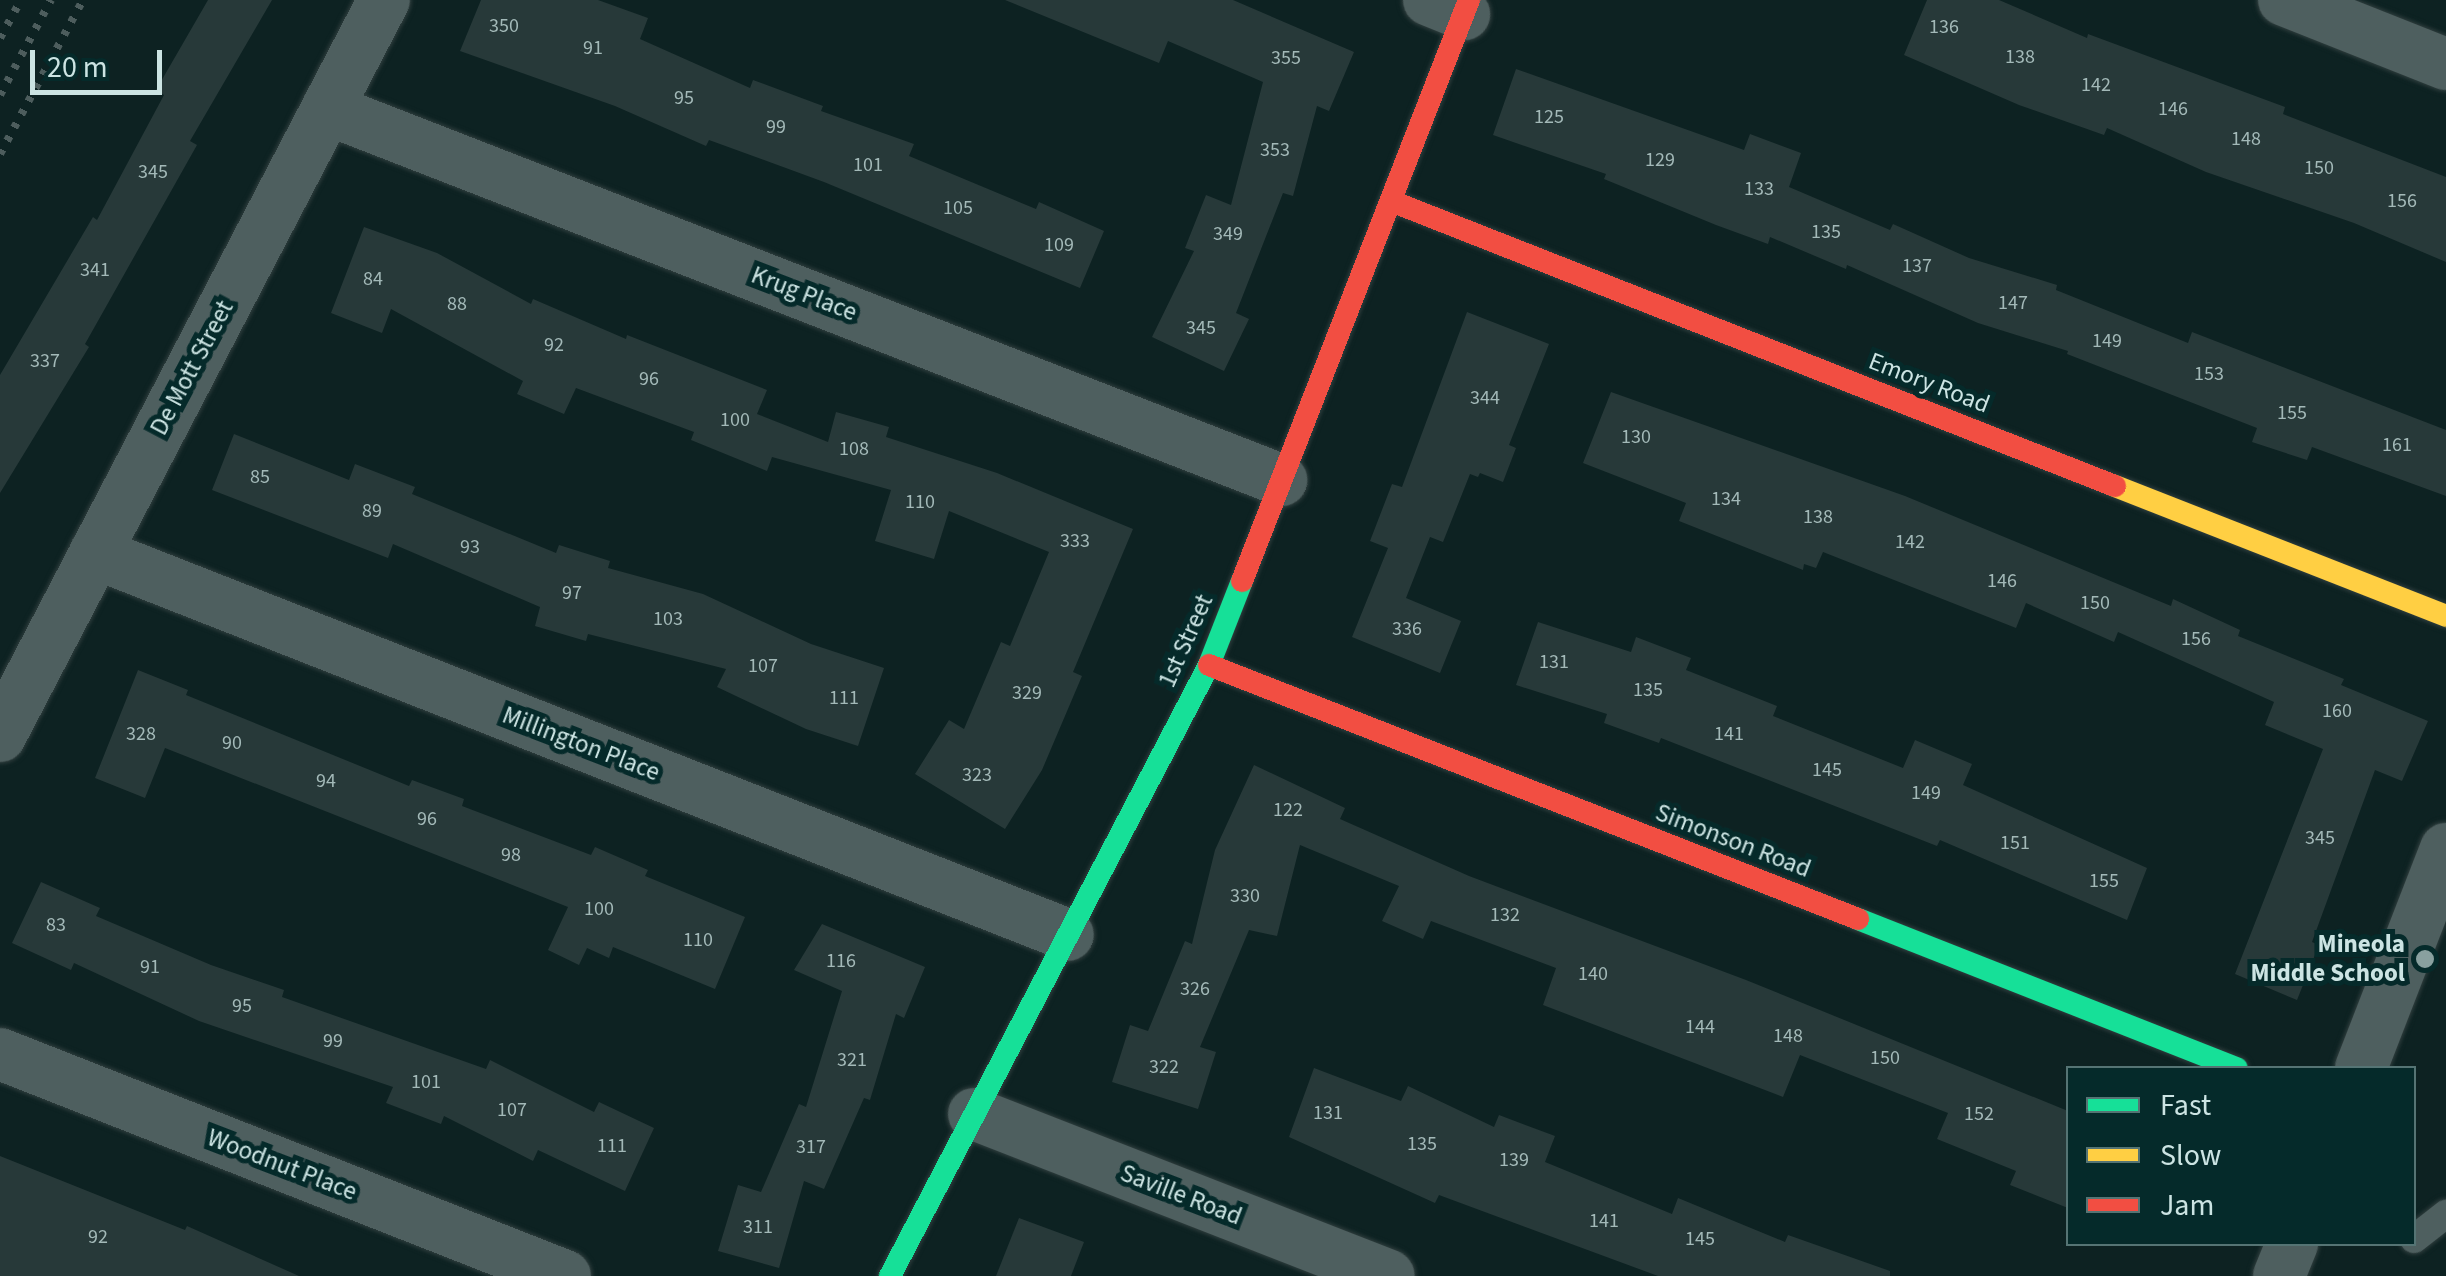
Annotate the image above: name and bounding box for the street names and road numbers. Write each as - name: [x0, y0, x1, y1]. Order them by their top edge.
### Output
- street label: Krug Place: [747, 260, 861, 328]
- street label: De Mott Street: [144, 296, 240, 440]
- street label: Emory Road: [1864, 346, 1994, 420]
- street label: 1st Street: [1152, 590, 1220, 692]
- street label: Millington Place: [498, 700, 664, 788]
- street label: Simonson Road: [1651, 798, 1815, 884]
- street label: Woodnut Place: [203, 1123, 361, 1207]
- street label: Saville Road: [1116, 1158, 1246, 1232]

